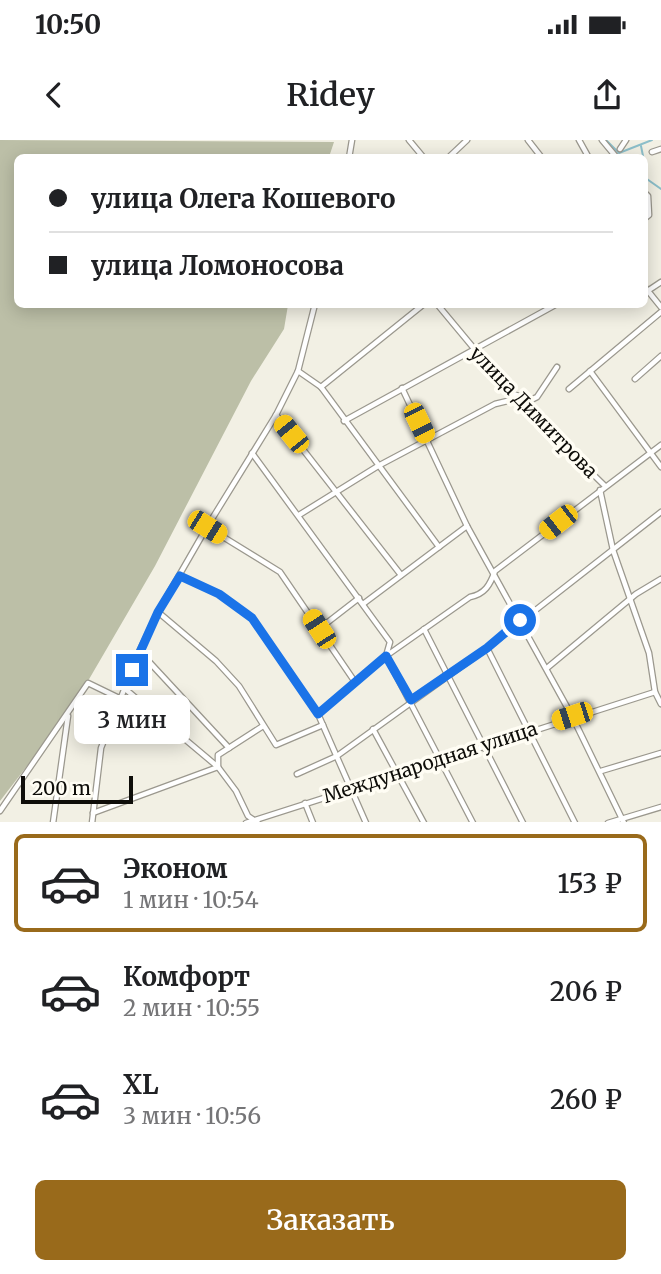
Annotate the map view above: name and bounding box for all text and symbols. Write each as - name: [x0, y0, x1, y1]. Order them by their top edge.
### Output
- text: 10:50: [35, 8, 101, 41]
- text: Ridey: [286, 75, 375, 115]
- icon: back: [35, 76, 73, 114]
- icon: share: [588, 76, 626, 114]
- text: улица Олега Кошевого: [91, 182, 396, 215]
- text: улица Ломоносова: [91, 249, 344, 282]
- street label: улица Димитрова: [465, 341, 603, 483]
- car: [401, 400, 438, 446]
- car: [270, 411, 313, 457]
- car: [535, 501, 582, 543]
- car: [184, 507, 231, 547]
- route start: [504, 604, 536, 636]
- car: [299, 606, 340, 652]
- route end: [116, 654, 148, 686]
- callout: 3 мин: [74, 694, 190, 744]
- car: [549, 700, 596, 732]
- text: 3 мин: [97, 705, 167, 734]
- street label: Международная улица: [320, 716, 540, 808]
- scale bar: [21, 774, 133, 805]
- text: 200 m: [32, 776, 91, 800]
- icon: car: [39, 852, 102, 915]
- text: Эконом: [123, 852, 228, 885]
- text: 153 ₽: [557, 867, 622, 900]
- text: 1 мин · 10:54: [123, 885, 259, 914]
- icon: car: [39, 960, 102, 1023]
- text: Комфорт: [123, 960, 250, 993]
- text: 206 ₽: [550, 975, 622, 1008]
- text: 2 мин · 10:55: [123, 993, 260, 1022]
- icon: car: [39, 1068, 102, 1131]
- text: XL: [123, 1068, 159, 1101]
- text: 260 ₽: [550, 1083, 622, 1116]
- text: 3 мин · 10:56: [123, 1101, 261, 1130]
- button: Заказать: [35, 1180, 626, 1260]

